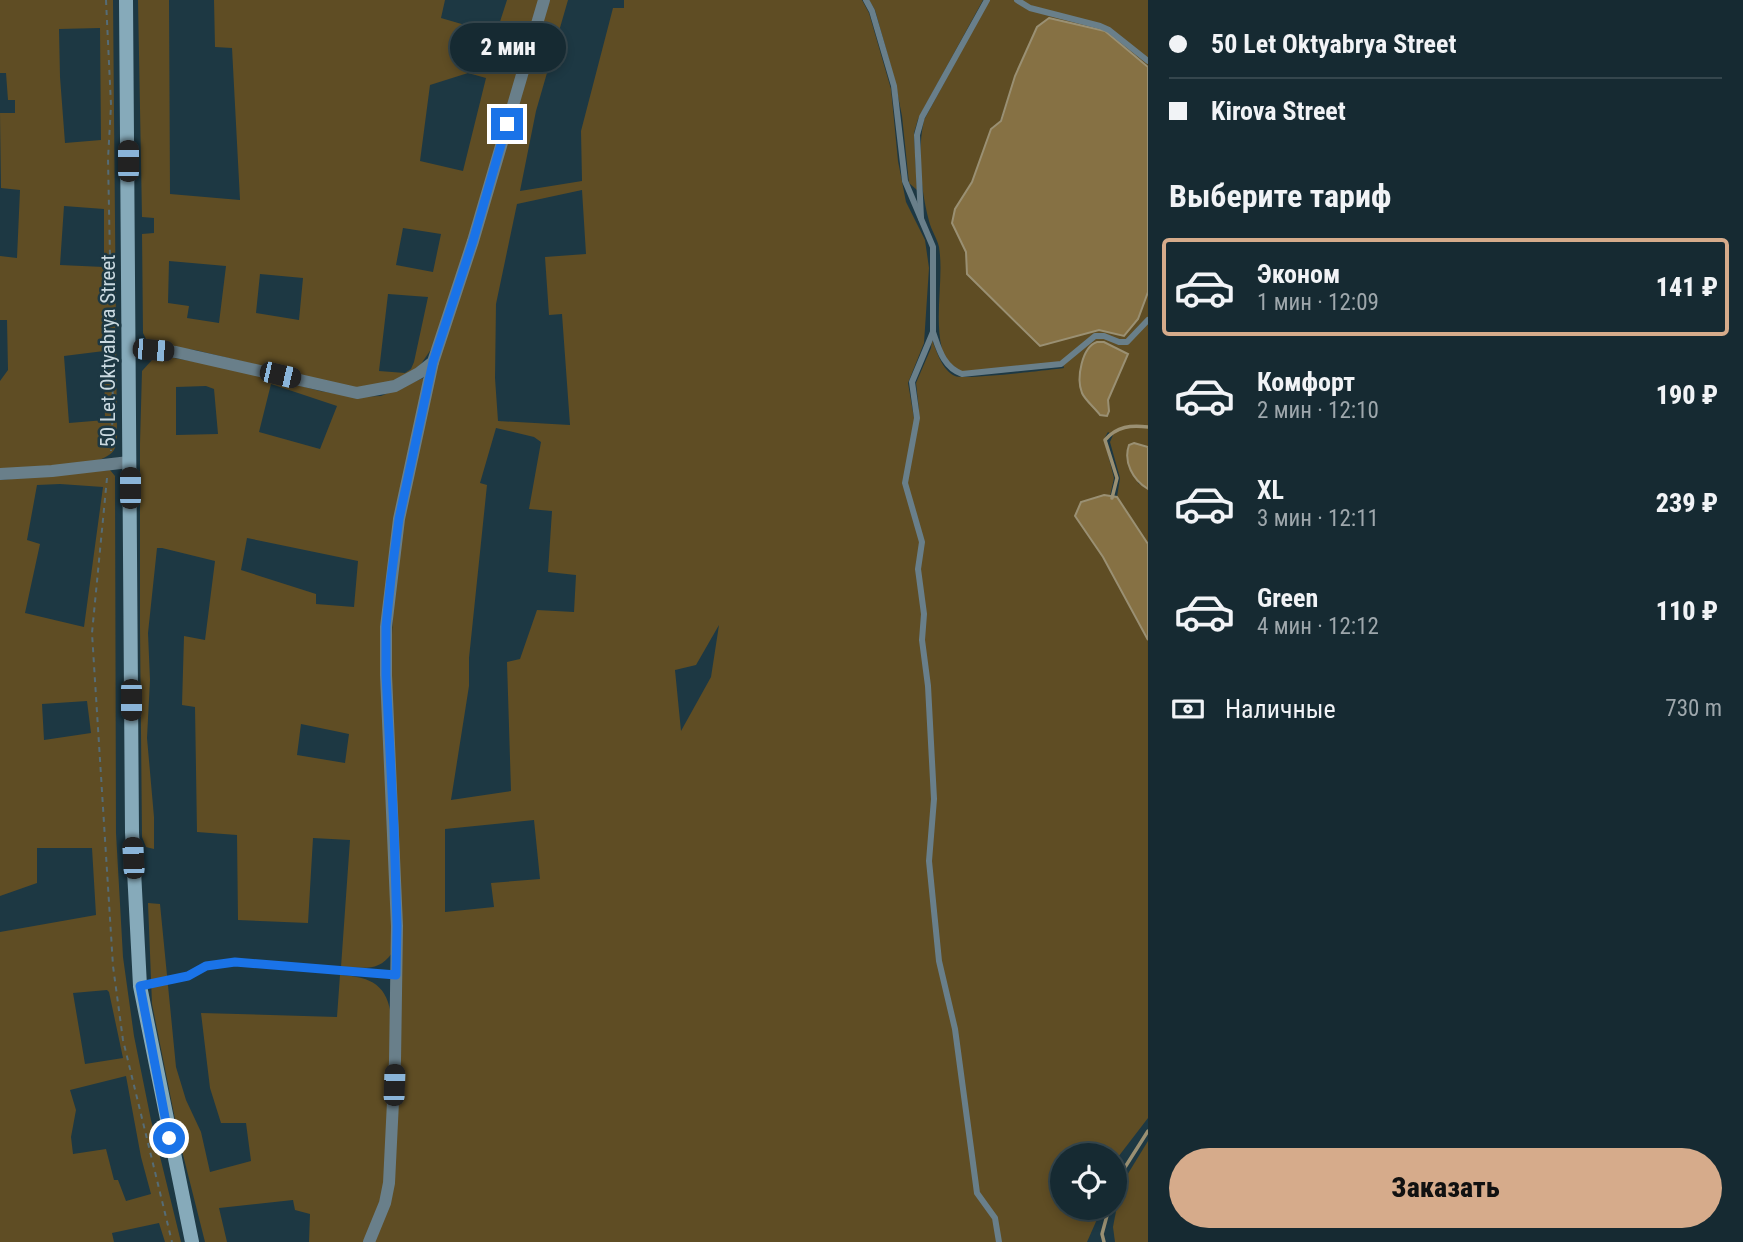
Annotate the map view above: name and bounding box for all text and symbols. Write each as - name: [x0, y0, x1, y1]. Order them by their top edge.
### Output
- callout: 2 мин: [449, 23, 565, 72]
- text: 50 Let Oktyabrya Street: [1211, 29, 1456, 59]
- text: 2 мин: [480, 34, 536, 61]
- text: Kirova Street: [1211, 96, 1346, 126]
- route end: [491, 108, 523, 140]
- car: [118, 140, 139, 182]
- text: Выберите тариф: [1169, 177, 1391, 215]
- street label: 50 Let Oktyabrya Street: [96, 255, 120, 448]
- icon: car: [1173, 256, 1236, 319]
- text: Эконом: [1257, 259, 1340, 289]
- text: 141 ₽: [1656, 272, 1718, 302]
- text: 1 мин · 12:09: [1257, 289, 1379, 316]
- car: [132, 338, 175, 362]
- car: [258, 360, 303, 390]
- icon: car: [1173, 364, 1236, 427]
- text: Комфорт: [1257, 367, 1355, 397]
- text: 190 ₽: [1656, 380, 1718, 410]
- text: 2 мин · 12:10: [1257, 397, 1379, 424]
- car: [120, 467, 141, 509]
- icon: car: [1173, 472, 1236, 535]
- text: XL: [1257, 475, 1284, 505]
- text: 239 ₽: [1656, 488, 1718, 518]
- text: 3 мин · 12:11: [1257, 505, 1379, 532]
- icon: car: [1173, 580, 1236, 643]
- text: Green: [1257, 583, 1318, 613]
- text: 110 ₽: [1656, 596, 1718, 626]
- text: 4 мин · 12:12: [1257, 613, 1379, 640]
- car: [121, 679, 142, 721]
- icon: cash: [1169, 690, 1207, 728]
- text: Наличные: [1225, 694, 1336, 724]
- text: 730 m: [1665, 695, 1722, 722]
- car: [122, 836, 145, 880]
- car: [383, 1064, 406, 1106]
- route start: [153, 1122, 185, 1154]
- map controls: [1050, 1143, 1127, 1220]
- button: locate: [1050, 1143, 1127, 1220]
- button: Заказать: [1169, 1148, 1722, 1228]

